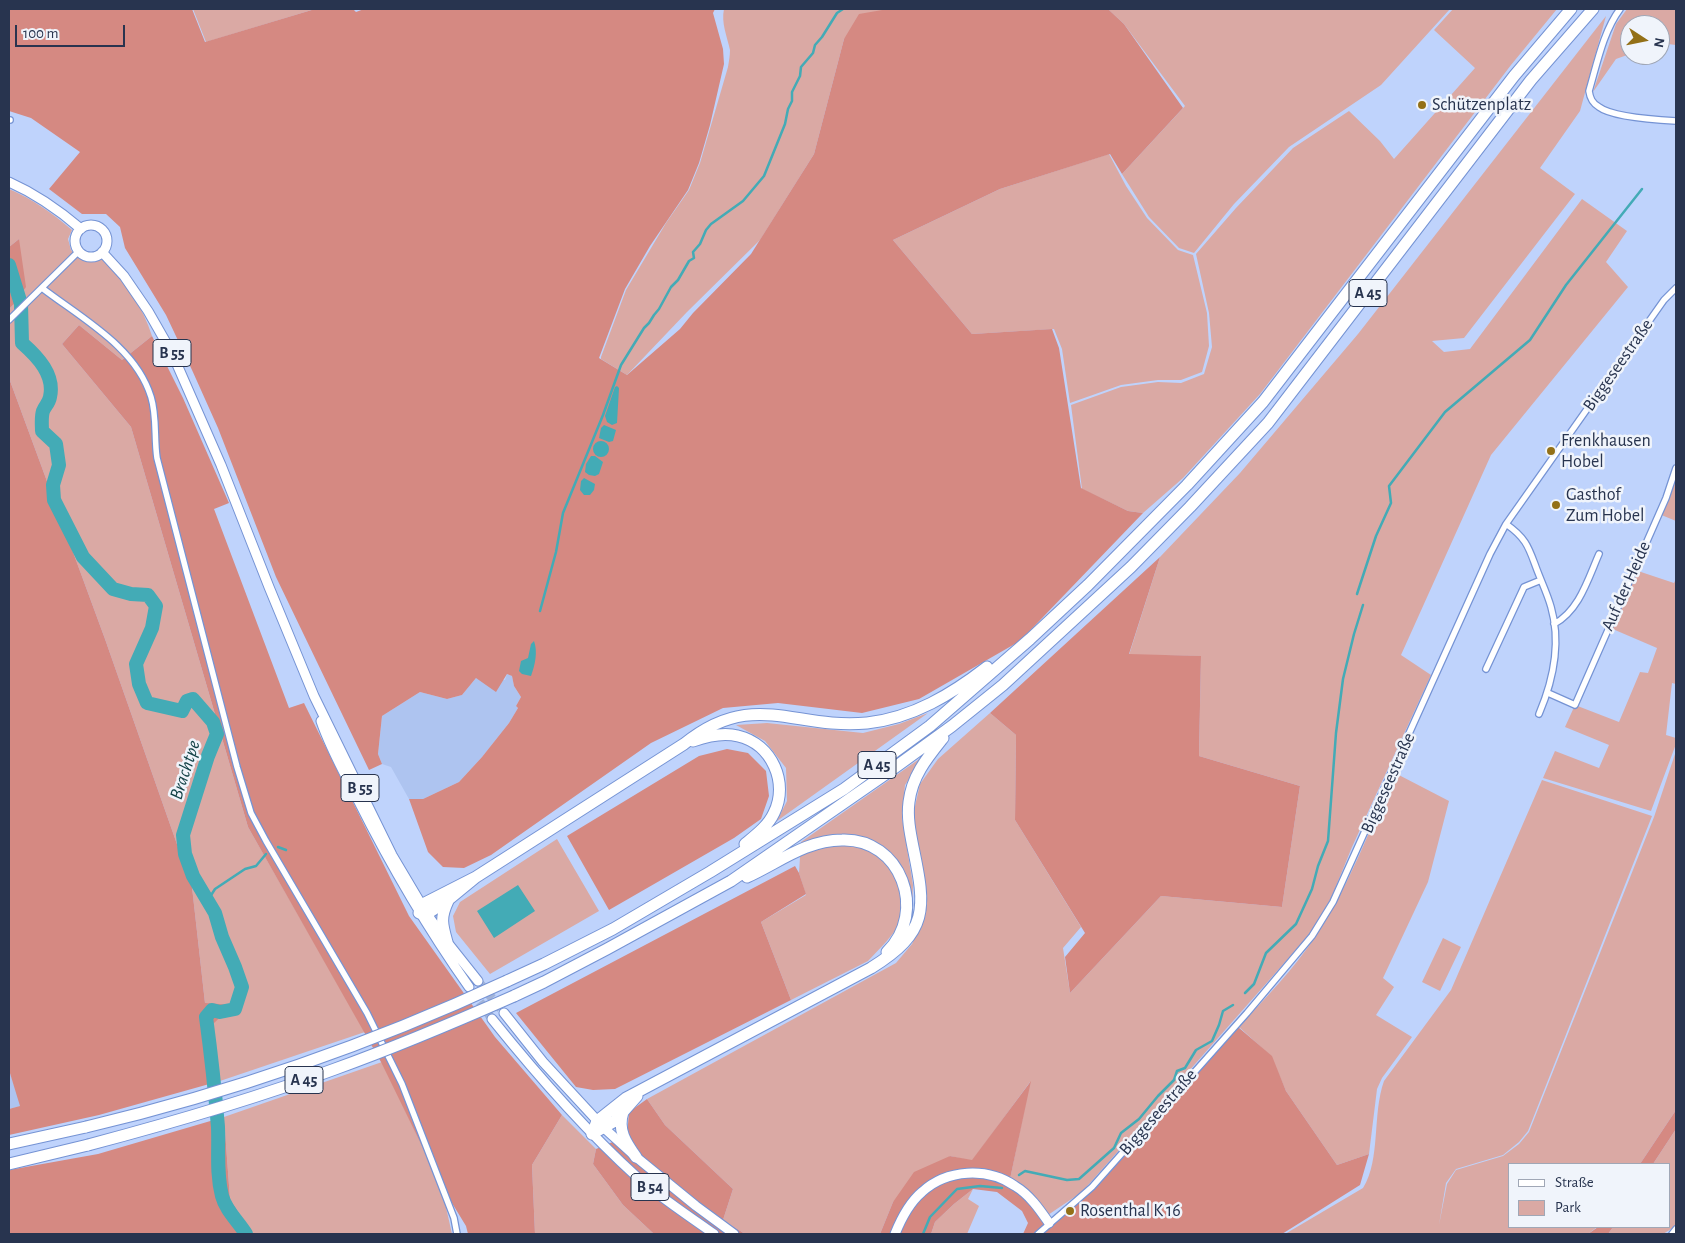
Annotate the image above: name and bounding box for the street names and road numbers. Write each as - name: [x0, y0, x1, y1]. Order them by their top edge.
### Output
- road number: A 45: [1349, 280, 1387, 306]
- street label: Biggeseestraße: [1578, 315, 1658, 415]
- road number: B 55: [153, 339, 191, 366]
- street label: Auf der Heide: [1597, 538, 1655, 634]
- street label: Biggeseestraße: [1356, 729, 1420, 837]
- road number: A 45: [858, 752, 896, 778]
- road number: B 55: [341, 774, 379, 801]
- street label: Biggeseestraße: [1115, 1064, 1201, 1160]
- road number: A 45: [285, 1066, 323, 1094]
- road number: B 54: [631, 1174, 669, 1200]

